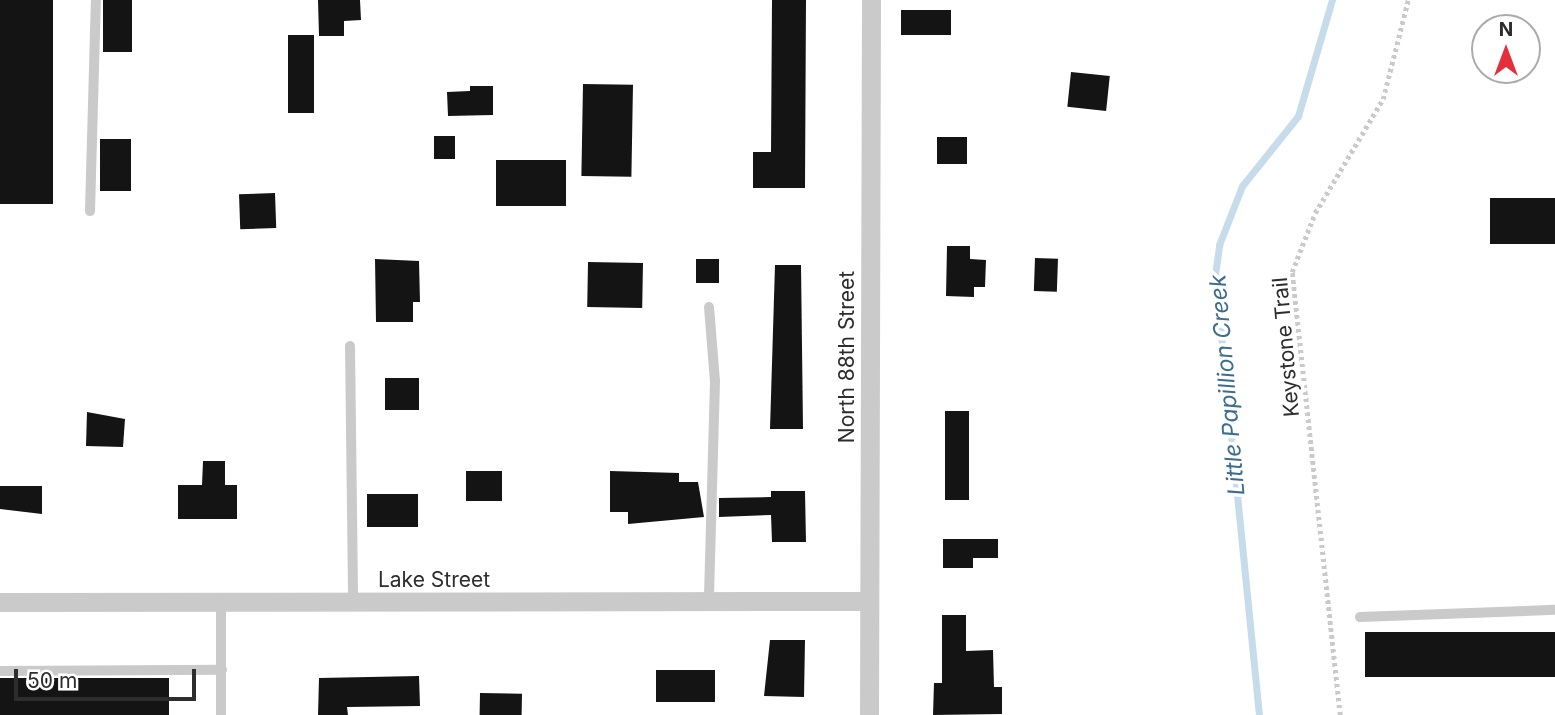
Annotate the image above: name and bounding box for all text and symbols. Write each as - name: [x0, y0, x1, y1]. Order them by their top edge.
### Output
- north arrow: [1471, 14, 1541, 84]
- text: N: [1499, 18, 1513, 41]
- street label: North 88th Street: [834, 271, 860, 443]
- water label: Little Papillion Creek: [1204, 273, 1250, 497]
- street label: Keystone Trail: [1267, 276, 1305, 418]
- street label: Lake Street: [378, 567, 490, 593]
- scale bar: [18, 656, 200, 700]
- text: 50 m: [27, 668, 77, 693]

